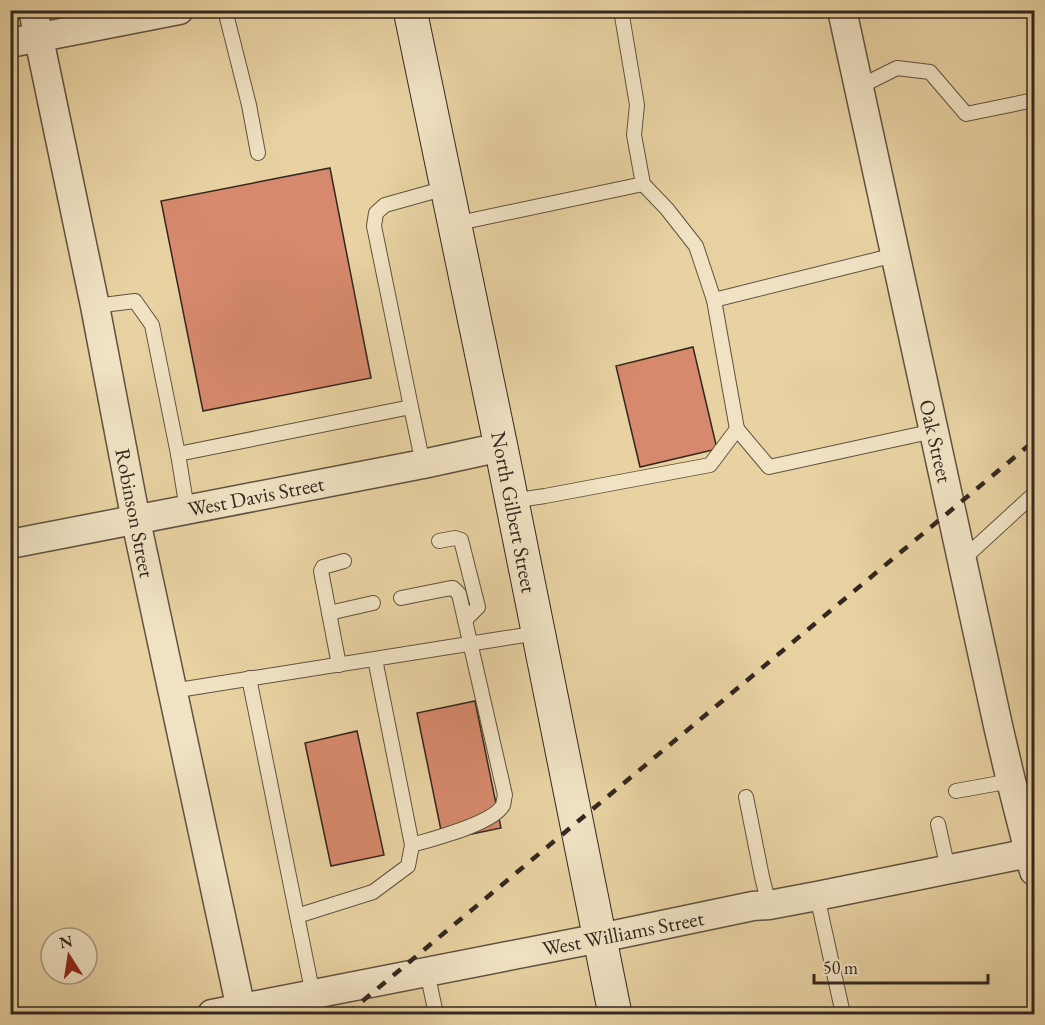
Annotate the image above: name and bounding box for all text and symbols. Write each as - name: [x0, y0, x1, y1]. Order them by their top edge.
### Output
- street label: Oak Street: [913, 397, 959, 486]
- street label: North Gilbert Street: [485, 429, 543, 596]
- street label: Robinson Street: [109, 446, 161, 580]
- street label: West Davis Street: [186, 469, 327, 522]
- street label: West Williams Street: [540, 904, 706, 962]
- north arrow: [39, 926, 99, 986]
- text: N: [57, 930, 75, 953]
- scale bar: [814, 947, 988, 985]
- text: 50 m: [823, 956, 858, 979]

